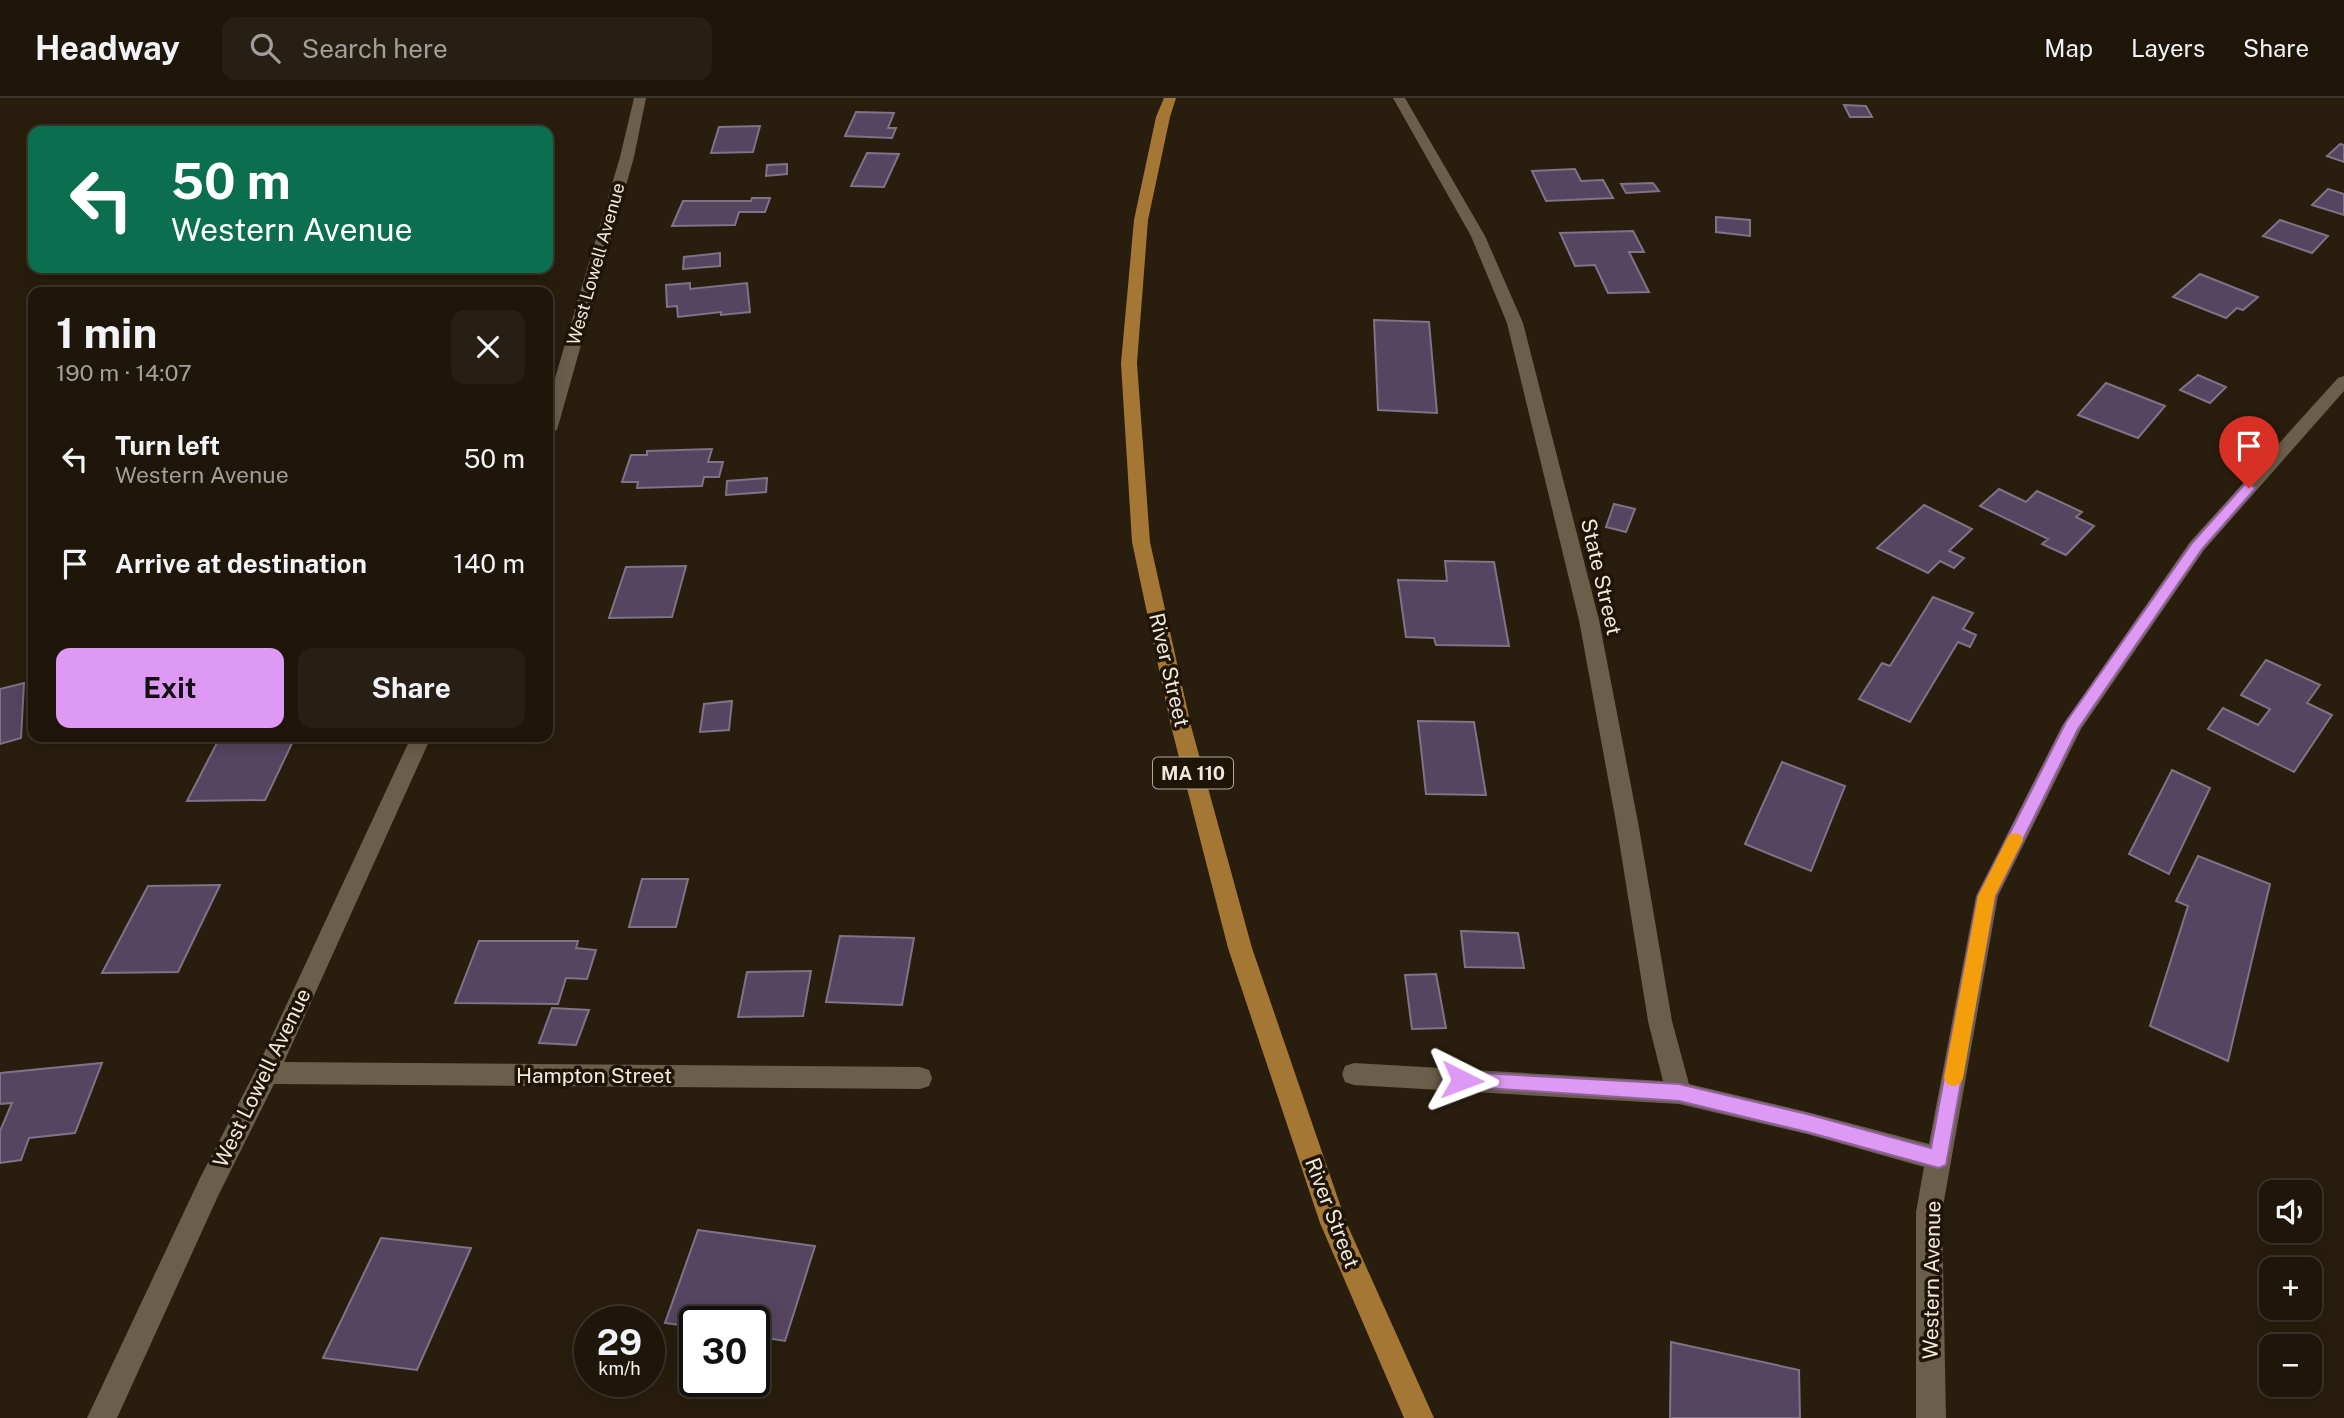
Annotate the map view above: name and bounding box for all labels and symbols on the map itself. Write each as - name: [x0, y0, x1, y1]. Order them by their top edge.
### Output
- street label: West Lowell Avenue: [562, 180, 629, 347]
- pin: [2219, 416, 2279, 488]
- street label: State Street: [1576, 516, 1627, 638]
- street label: River Street: [1144, 610, 1195, 729]
- road number: MA 110: [1153, 758, 1233, 788]
- street label: West Lowell Avenue: [207, 984, 316, 1171]
- position arrow: [1425, 1043, 1499, 1117]
- street label: Hampton Street: [516, 1063, 672, 1088]
- street label: River Street: [1300, 1154, 1365, 1272]
- street label: Western Avenue: [1918, 1200, 1945, 1360]
- speed limit sign: 30: [679, 1306, 770, 1397]

